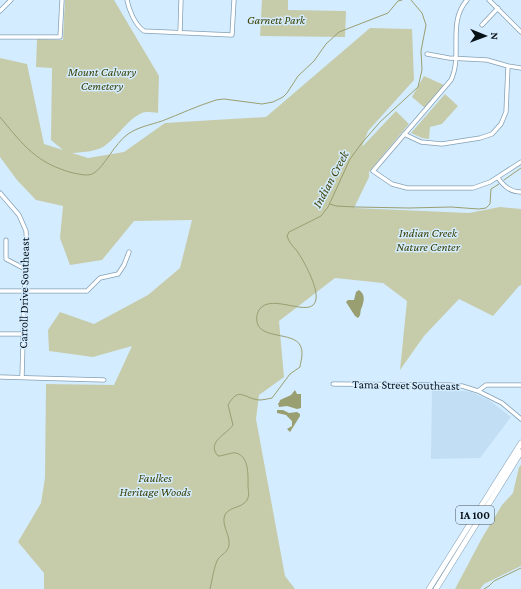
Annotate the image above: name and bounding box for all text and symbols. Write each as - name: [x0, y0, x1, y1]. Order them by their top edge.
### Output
- park label: Garnett Park: [247, 13, 306, 27]
- north arrow: [465, 16, 505, 56]
- text: N: [489, 32, 501, 41]
- park label: Mount Calvary Cemetery: [67, 65, 136, 93]
- water label: Indian Creek: [309, 147, 352, 210]
- park label: Indian Creek Nature Center: [396, 226, 461, 254]
- street label: Carroll Drive Southeast: [16, 236, 32, 349]
- street label: Tama Street Southeast: [352, 377, 461, 393]
- park label: Faulkes Heritage Woods: [119, 471, 191, 499]
- road number: IA 100: [456, 506, 494, 524]

